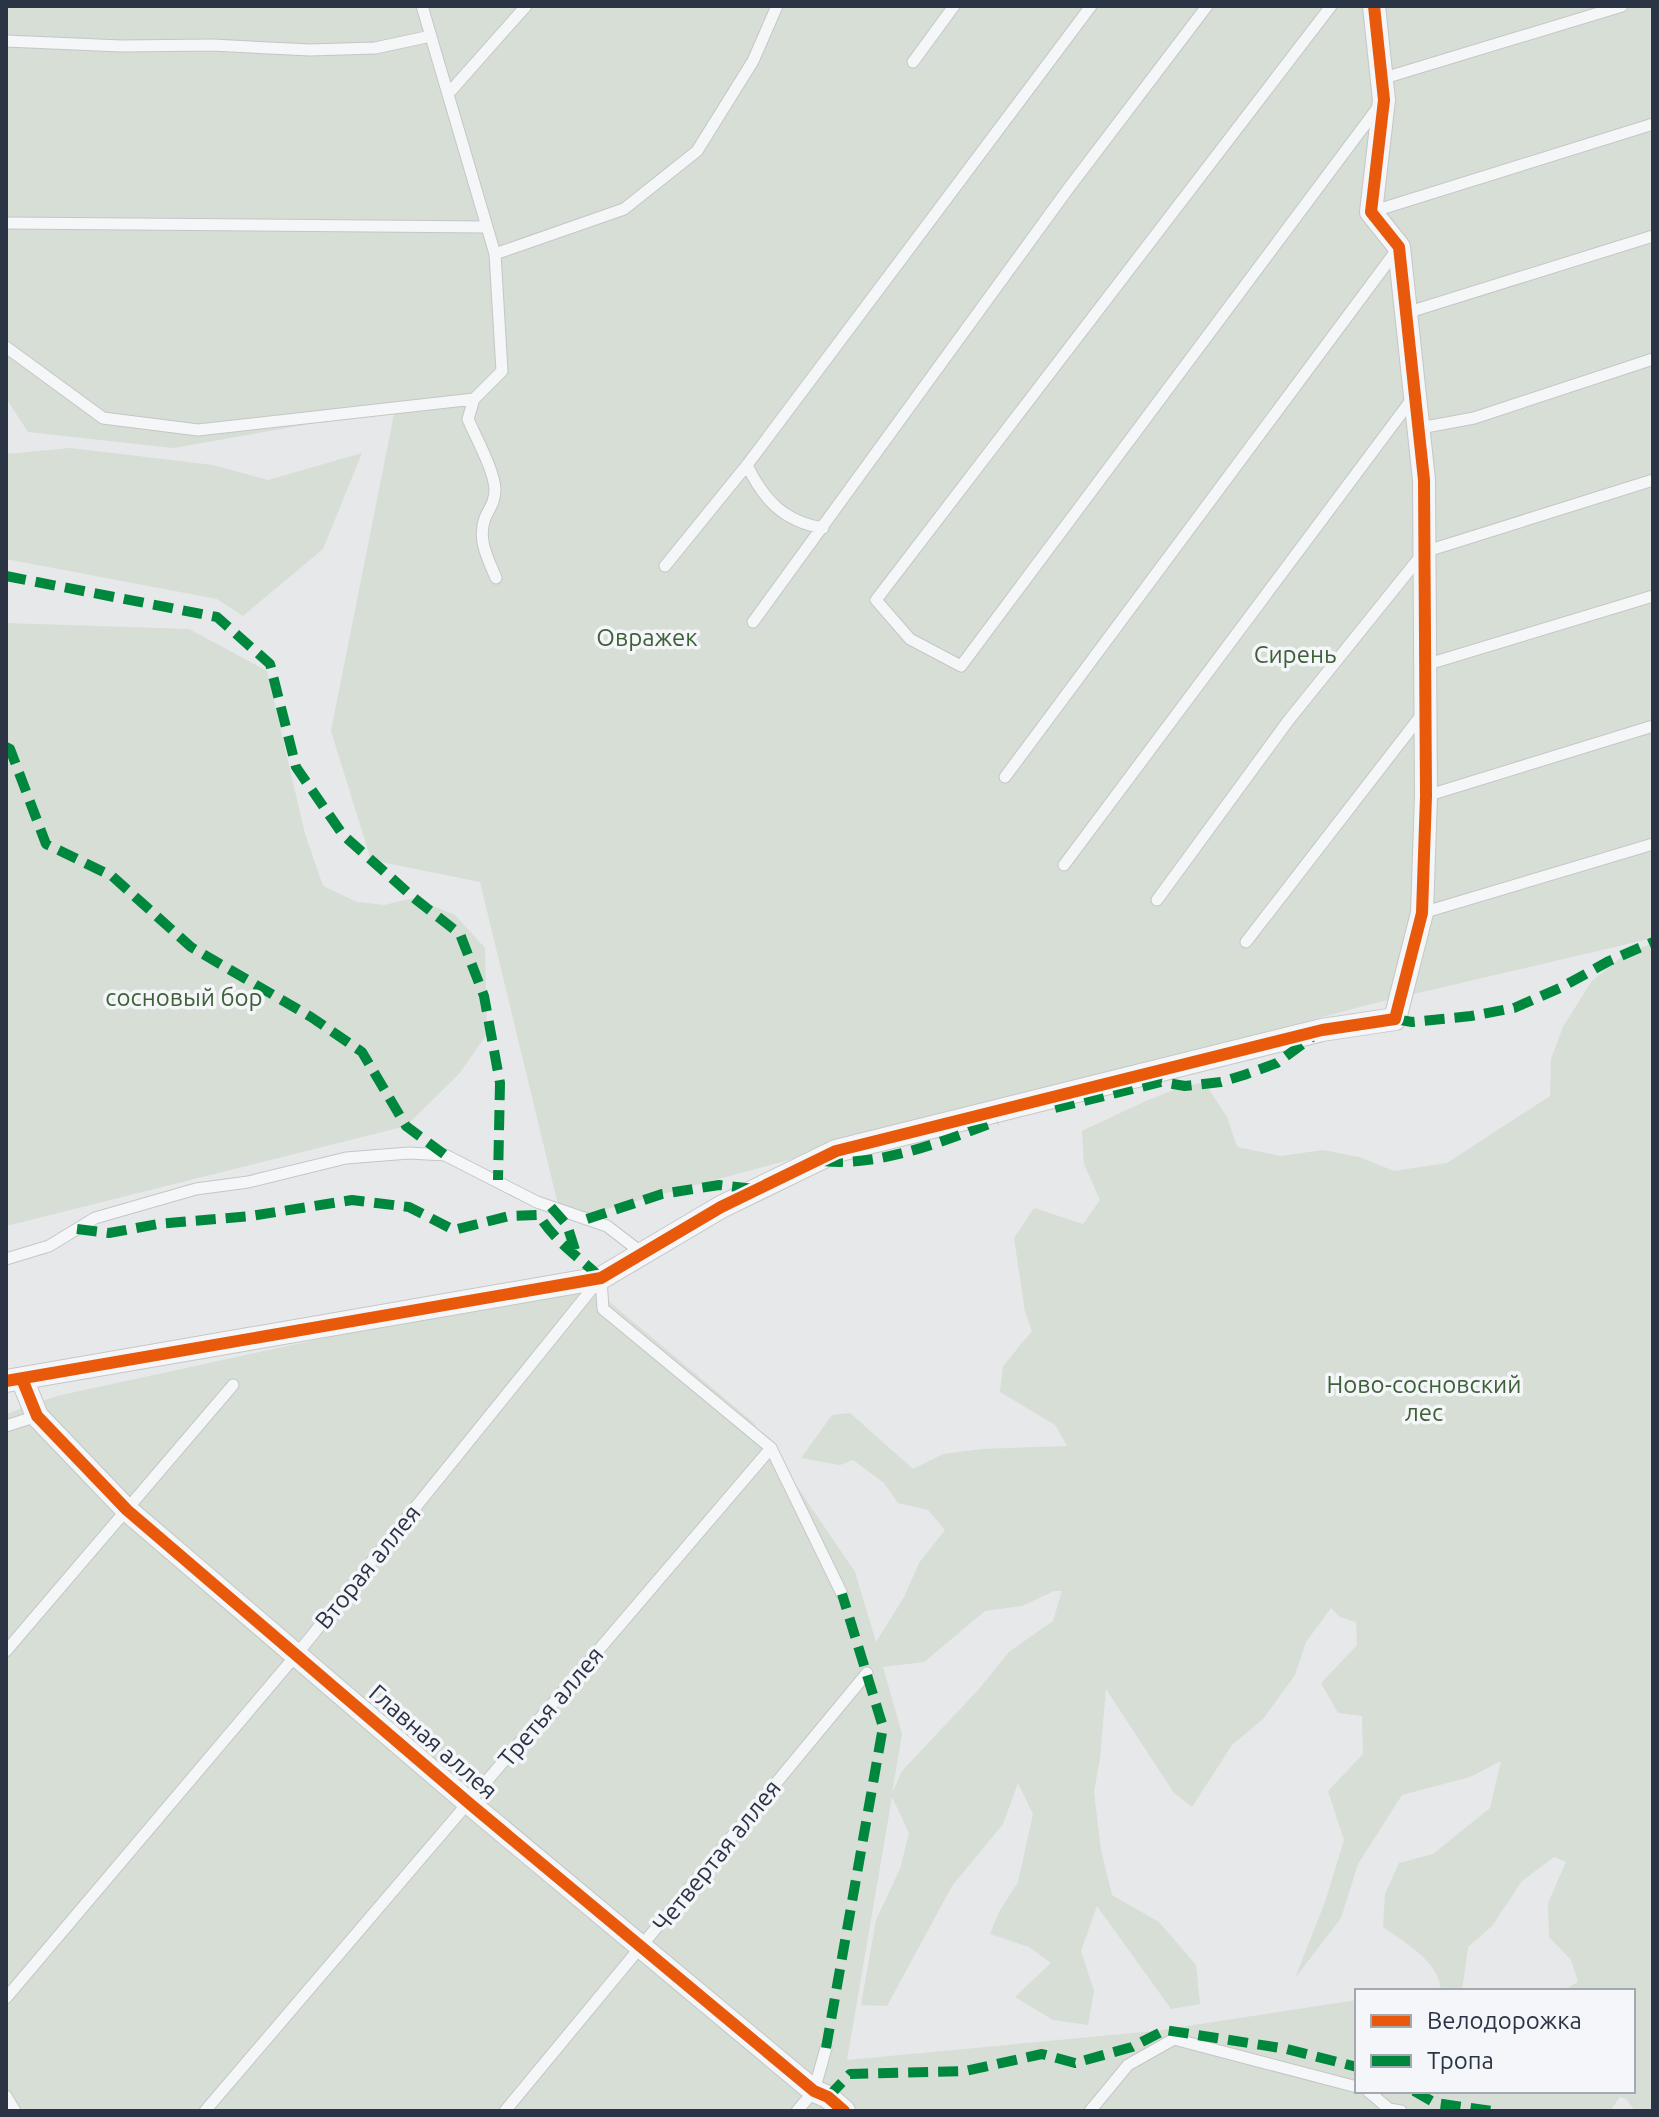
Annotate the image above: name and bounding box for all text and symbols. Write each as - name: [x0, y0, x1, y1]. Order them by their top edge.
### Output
- park label: Овражек: [596, 624, 698, 651]
- park label: Сирень: [1254, 641, 1336, 668]
- park label: сосновый бор: [105, 984, 263, 1011]
- park label: Ново-сосновский лес: [1327, 1371, 1522, 1426]
- street label: Вторая аллея: [310, 1499, 426, 1634]
- street label: Третья аллея: [493, 1641, 609, 1772]
- street label: Главная аллея: [364, 1679, 503, 1804]
- street label: Четвертая аллея: [647, 1774, 786, 1937]
- legend: [1355, 1989, 1635, 2093]
- text: Велодорожка: [1427, 2007, 1582, 2034]
- text: Тропа: [1427, 2047, 1494, 2074]

